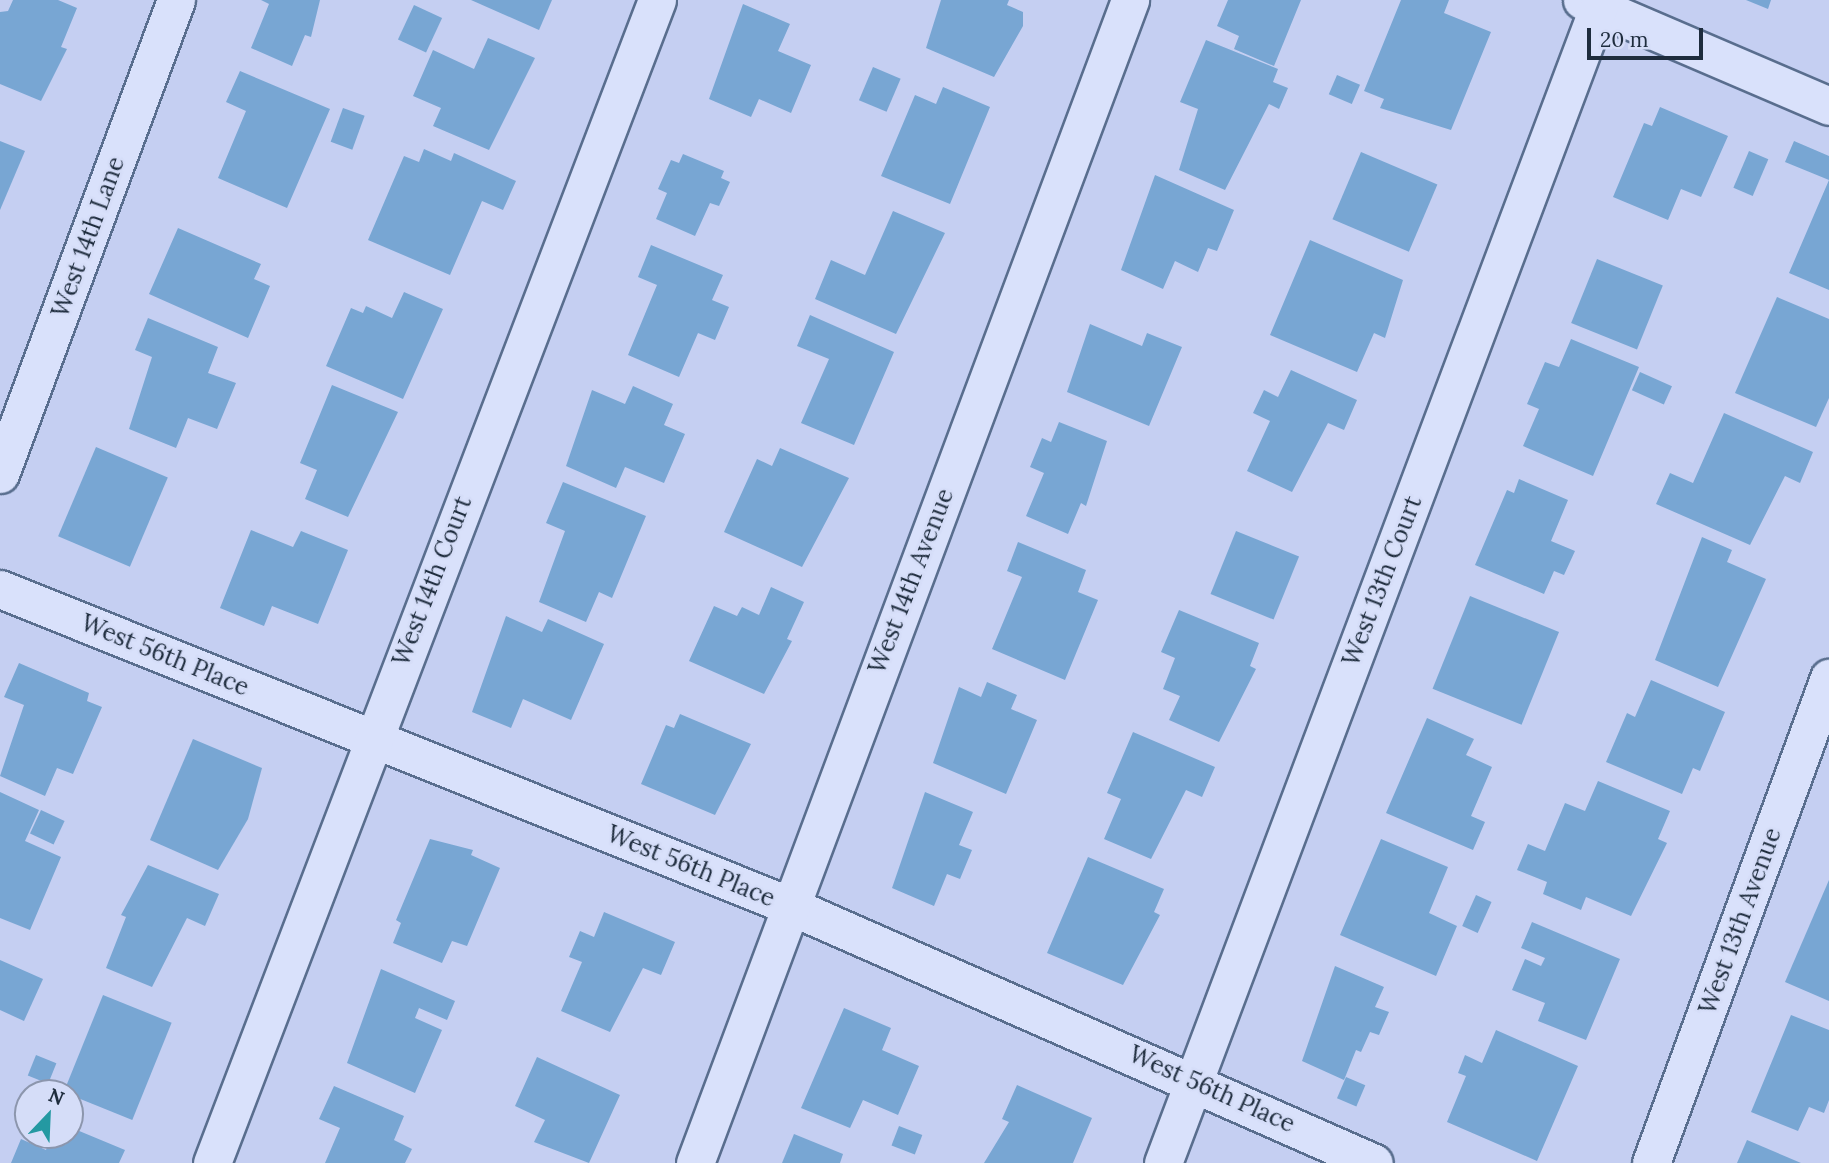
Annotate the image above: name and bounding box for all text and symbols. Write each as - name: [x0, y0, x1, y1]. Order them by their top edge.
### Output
- scale bar: [1591, 14, 1706, 58]
- text: 20 m: [1600, 26, 1649, 53]
- street label: West 14th Lane: [46, 153, 130, 321]
- street label: West 14th Avenue: [862, 484, 960, 678]
- street label: West 14th Court: [386, 492, 478, 670]
- street label: West 13th Court: [1336, 492, 1428, 670]
- street label: West 56th Place: [77, 608, 253, 702]
- street label: West 56th Place: [603, 819, 779, 913]
- street label: West 13th Avenue: [1693, 824, 1787, 1018]
- street label: West 56th Place: [1125, 1040, 1299, 1138]
- north arrow: [14, 1079, 84, 1149]
- text: N: [45, 1083, 68, 1110]

